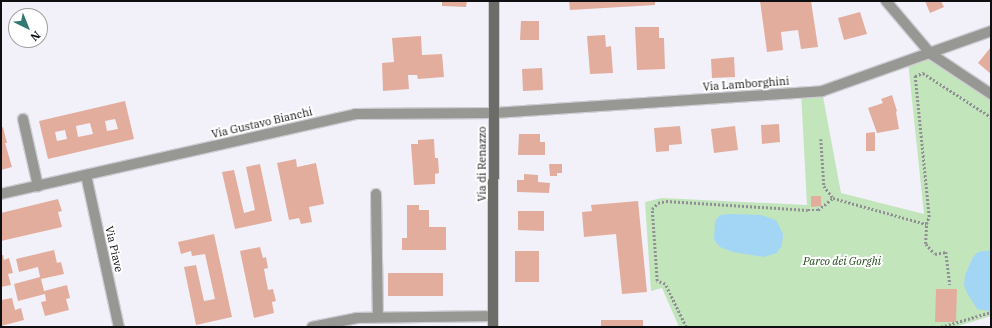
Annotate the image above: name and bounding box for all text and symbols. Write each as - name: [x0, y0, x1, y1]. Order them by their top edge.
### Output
- north arrow: [8, 8, 48, 48]
- text: N: [28, 28, 43, 44]
- street label: Via Lamborghini: [702, 74, 790, 94]
- street label: Via Gustavo Bianchi: [210, 105, 314, 141]
- street label: Via di Renazzo: [475, 126, 489, 202]
- street label: Via Piave: [102, 225, 126, 273]
- park label: Parco dei Gorghi: [803, 254, 881, 268]

